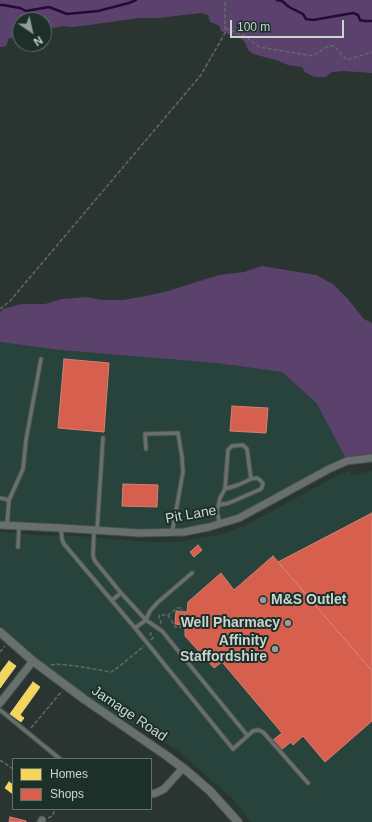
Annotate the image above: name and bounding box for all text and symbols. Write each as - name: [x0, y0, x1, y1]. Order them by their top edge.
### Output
- north arrow: [12, 12, 52, 52]
- scale bar: [232, 12, 346, 38]
- text: 100 m: [237, 20, 270, 34]
- text: N: [32, 34, 45, 48]
- street label: Pit Lane: [164, 502, 218, 528]
- place label: M&S Outlet: [271, 592, 346, 608]
- marker: M&S Outlet: [258, 595, 268, 605]
- place label: Well Pharmacy: [181, 615, 280, 631]
- marker: Well Pharmacy: [283, 618, 293, 628]
- place label: Affinity Staffordshire: [180, 633, 267, 666]
- marker: Affinity Staffordshire: [270, 644, 280, 654]
- street label: Jamage Road: [88, 683, 170, 745]
- legend: [12, 758, 152, 810]
- text: Homes: [50, 767, 88, 781]
- text: Shops: [50, 787, 84, 801]

